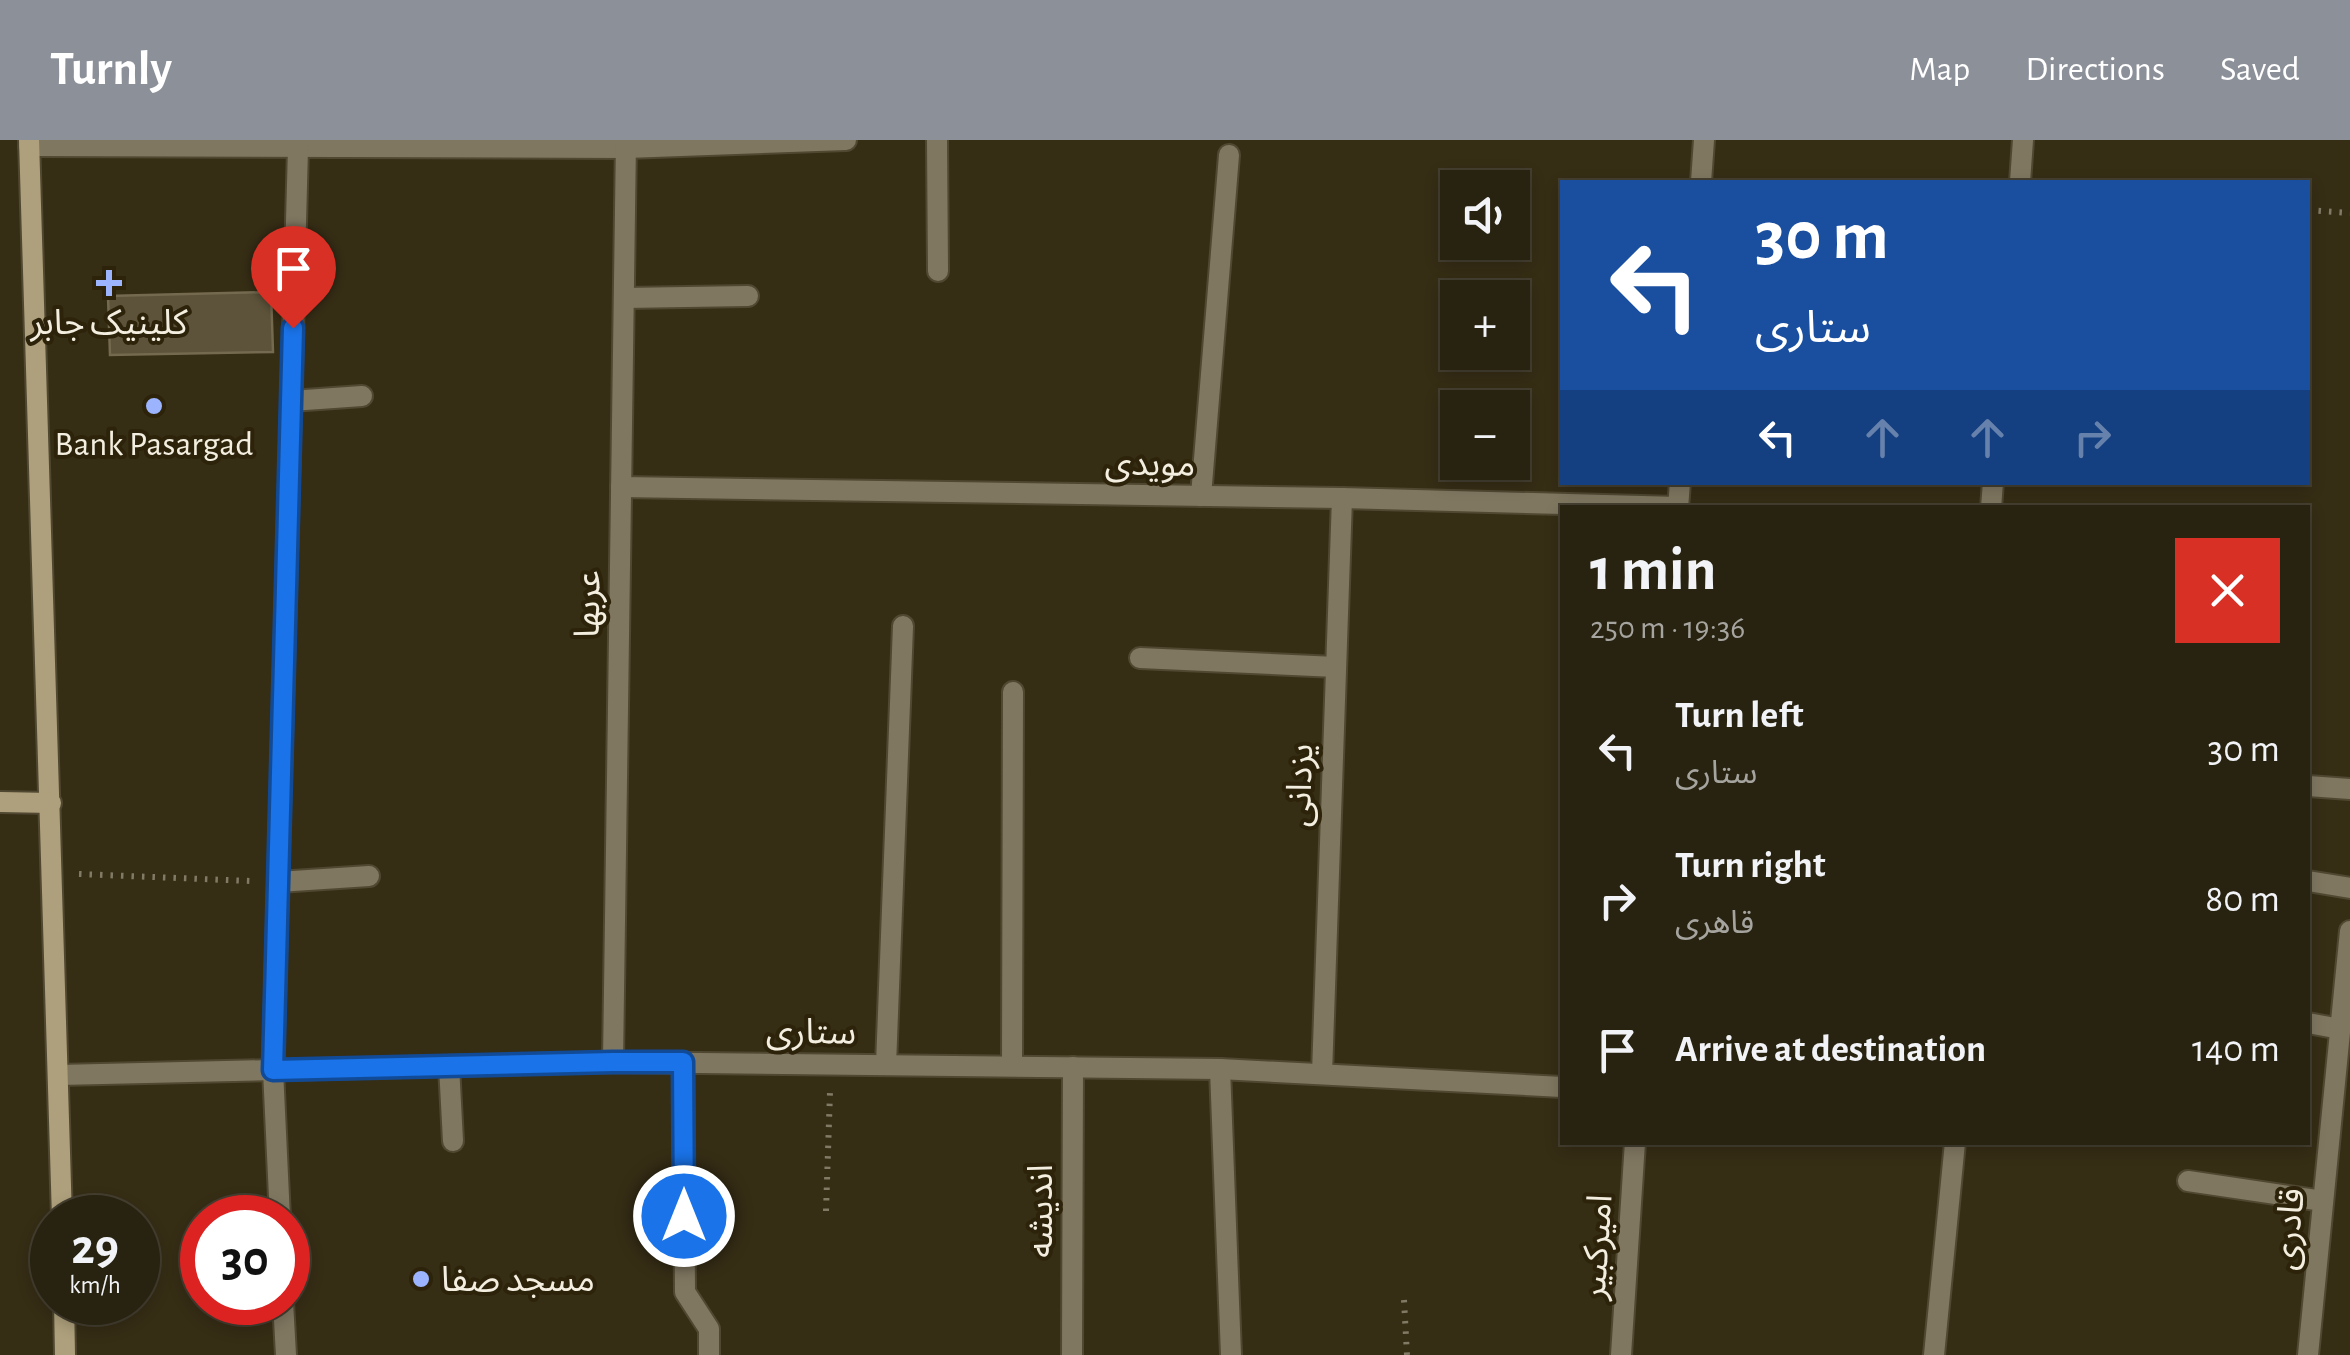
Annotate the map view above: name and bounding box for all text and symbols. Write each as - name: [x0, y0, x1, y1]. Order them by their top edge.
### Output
- text: Turnly: [50, 46, 172, 94]
- text: Map: [1909, 52, 1970, 87]
- text: Directions: [2025, 52, 2165, 87]
- text: Saved: [2220, 52, 2300, 87]
- map controls: [1440, 170, 1530, 480]
- button: sound: [1440, 170, 1530, 260]
- text: 30 m: [1755, 202, 1889, 272]
- icon: left: [1590, 220, 1720, 350]
- pin: [251, 226, 336, 329]
- icon: arrive: [266, 241, 321, 296]
- marker: کلینیک جابر: [96, 270, 122, 296]
- button: +: [1440, 280, 1530, 370]
- place label: کلینیک جابر: [29, 306, 188, 342]
- text: ستاری: [1755, 306, 1871, 351]
- button: −: [1440, 390, 1530, 480]
- marker: Bank Pasargad: [143, 395, 165, 417]
- icon: left: [1750, 410, 1805, 465]
- icon: ahead: [1855, 410, 1910, 465]
- icon: ahead: [1960, 410, 2015, 465]
- icon: right: [2065, 410, 2120, 465]
- place label: Bank Pasargad: [55, 427, 253, 462]
- street label: مویدی: [1104, 446, 1196, 484]
- button: close: [2175, 538, 2280, 643]
- text: 1 min: [1590, 541, 1716, 601]
- street label: عربها: [570, 570, 608, 638]
- text: 250 m · 19:36: [1590, 612, 1745, 644]
- text: Turn left: [1675, 697, 1803, 735]
- icon: left: [1590, 723, 1645, 778]
- text: 30 m: [2208, 731, 2280, 769]
- street label: یزدانی: [1282, 743, 1320, 827]
- text: ستاری: [1675, 757, 1757, 789]
- text: Turn right: [1675, 847, 1825, 885]
- icon: right: [1590, 873, 1645, 928]
- text: 80 m: [2205, 881, 2280, 919]
- text: قاهری: [1675, 907, 1754, 939]
- street label: ستاری: [766, 1014, 856, 1053]
- icon: arrive: [1590, 1023, 1645, 1078]
- text: Arrive at destination: [1675, 1031, 1986, 1069]
- text: 140 m: [2192, 1031, 2280, 1069]
- position arrow: [632, 1164, 736, 1268]
- street label: اندیشه: [1024, 1164, 1059, 1258]
- street label: قادری: [2268, 1187, 2313, 1272]
- street label: امیرکبیر: [1576, 1193, 1620, 1302]
- speed limit sign: 30: [180, 1195, 310, 1325]
- text: 29: [71, 1223, 119, 1273]
- place label: مسجد صفا: [441, 1263, 595, 1298]
- marker: مسجد صفا: [410, 1268, 432, 1290]
- text: km/h: [69, 1273, 121, 1298]

